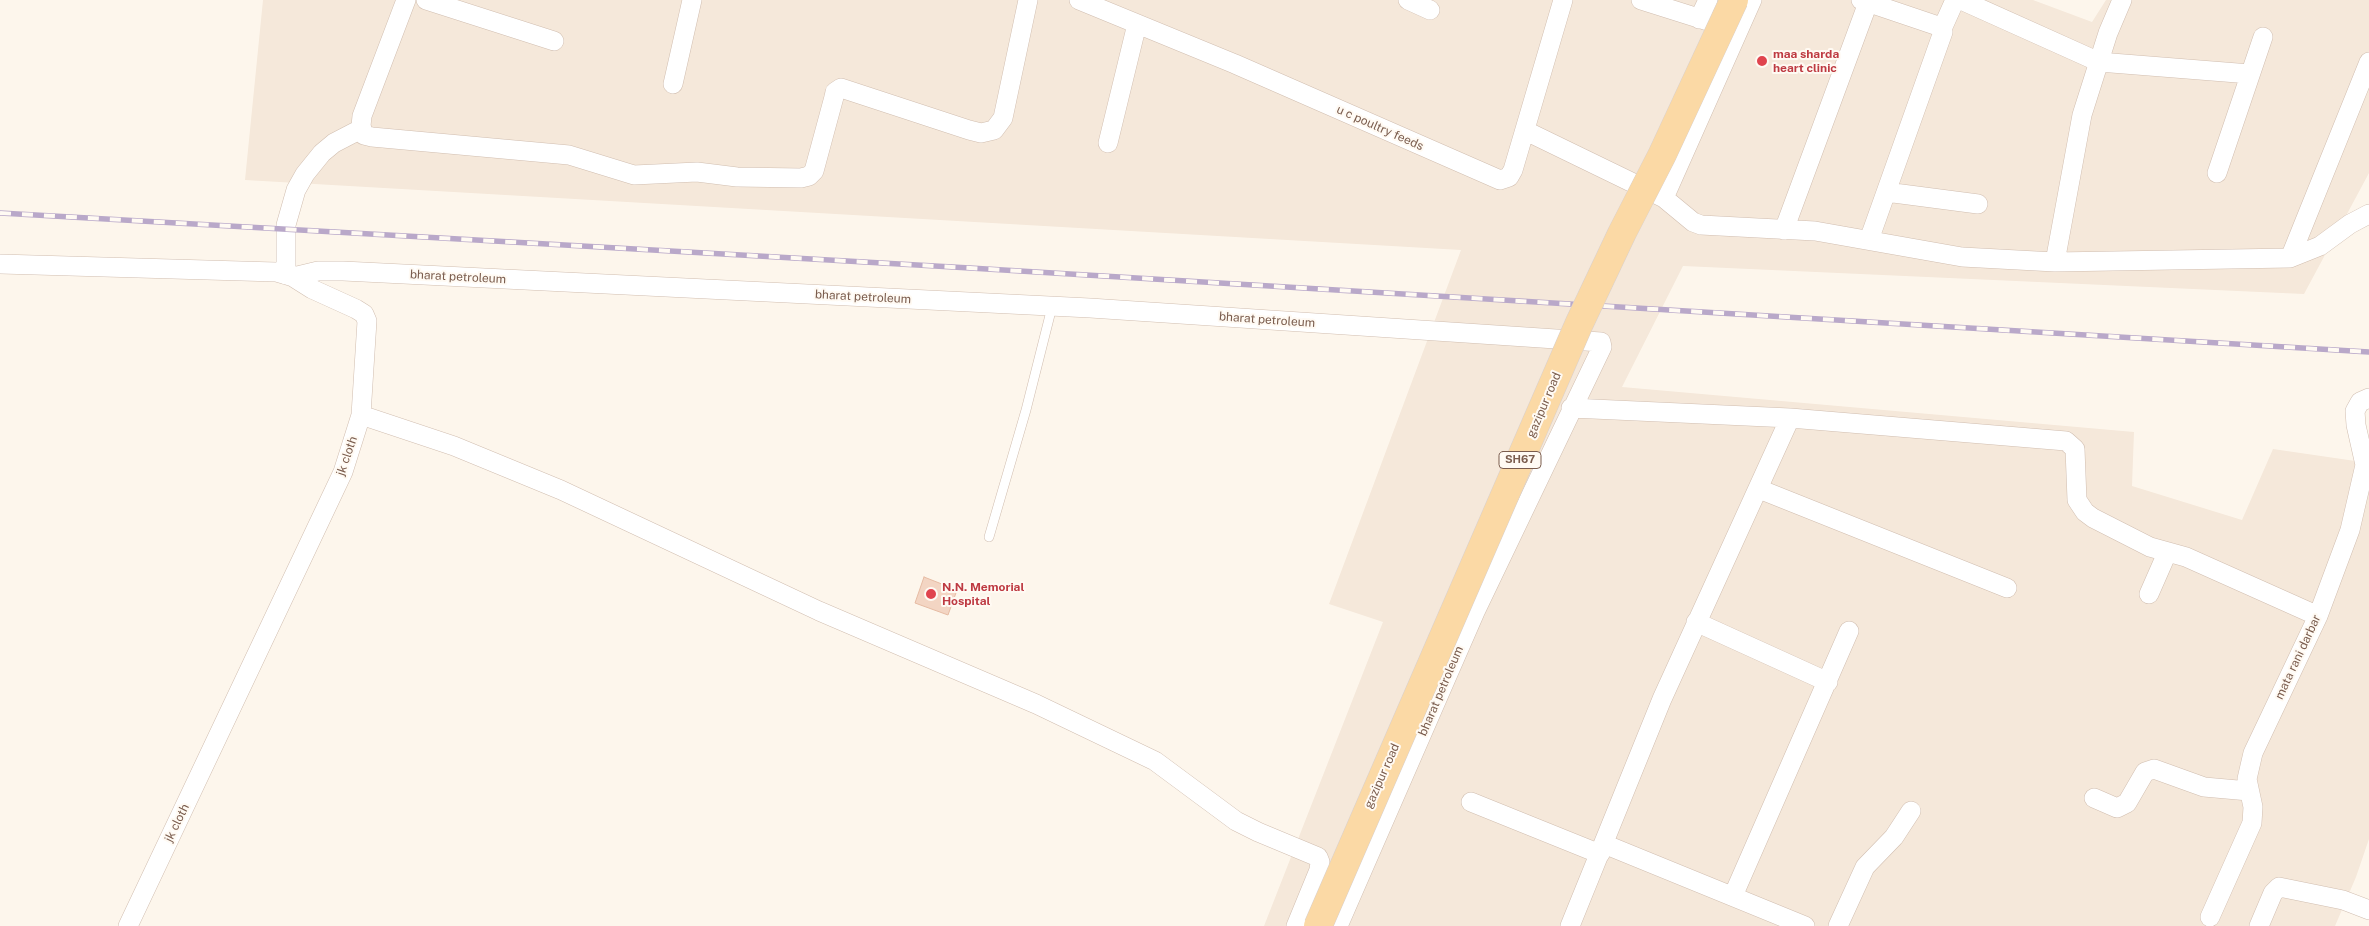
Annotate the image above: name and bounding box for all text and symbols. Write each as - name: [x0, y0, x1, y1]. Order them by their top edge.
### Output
- place label: maa sharda heart clinic: [1773, 47, 1839, 75]
- marker: maa sharda heart clinic: [1755, 54, 1769, 68]
- street label: u c poultry feeds: [1334, 102, 1426, 154]
- street label: bharat petroleum: [410, 267, 506, 287]
- street label: bharat petroleum: [815, 287, 911, 307]
- street label: bharat petroleum: [1218, 309, 1316, 331]
- street label: gazipur road: [1524, 370, 1564, 440]
- street label: jk cloth: [334, 434, 360, 478]
- road number: SH67: [1499, 452, 1541, 468]
- place label: N.N. Memorial Hospital: [942, 580, 1024, 608]
- marker: N.N. Memorial Hospital: [924, 587, 938, 601]
- street label: mata rani darbar: [2272, 612, 2324, 702]
- street label: bharat petroleum: [1416, 644, 1466, 738]
- street label: gazipur road: [1361, 741, 1403, 811]
- street label: jk cloth: [162, 802, 192, 844]

